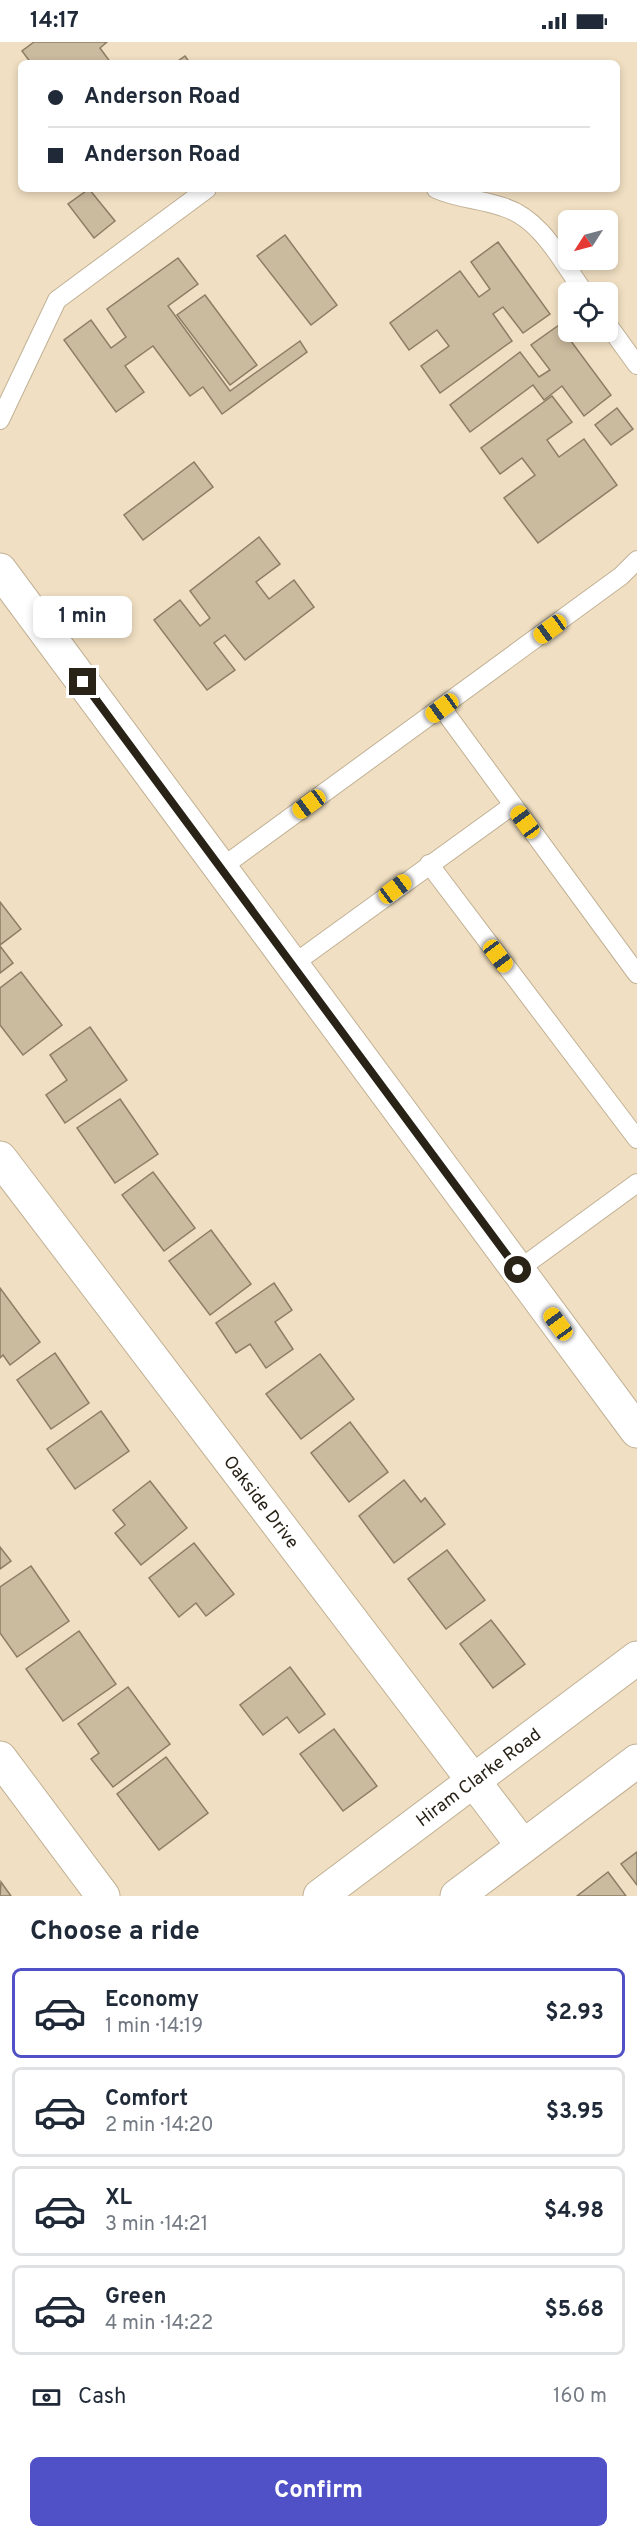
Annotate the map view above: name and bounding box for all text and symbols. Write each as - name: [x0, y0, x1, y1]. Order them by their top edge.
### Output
- text: 14:17: [30, 8, 79, 35]
- text: Anderson Road: [84, 84, 240, 111]
- text: Anderson Road: [84, 142, 240, 169]
- north arrow: [558, 210, 618, 270]
- map controls: [558, 210, 618, 342]
- button: locate: [558, 282, 618, 342]
- callout: 1 min: [34, 595, 132, 637]
- text: 1 min: [58, 604, 107, 630]
- car: [530, 611, 570, 647]
- route end: [69, 668, 96, 695]
- car: [422, 690, 462, 726]
- car: [289, 786, 329, 822]
- car: [507, 802, 543, 842]
- car: [375, 871, 415, 907]
- car: [480, 936, 516, 976]
- route start: [504, 1256, 531, 1283]
- car: [540, 1304, 576, 1344]
- street label: Oakside Drive: [217, 1452, 303, 1554]
- street label: Hiram Clarke Road: [412, 1724, 546, 1833]
- text: Choose a ride: [30, 1915, 200, 1949]
- icon: car: [33, 1986, 87, 2040]
- text: Economy: [105, 1987, 199, 2014]
- text: $2.93: [545, 2000, 604, 2027]
- text: 1 min · 14:19: [105, 2014, 203, 2040]
- icon: car: [33, 2085, 87, 2139]
- text: Comfort: [105, 2086, 188, 2113]
- text: $3.95: [546, 2099, 604, 2126]
- text: 2 min · 14:20: [105, 2113, 214, 2139]
- icon: car: [33, 2184, 87, 2238]
- text: XL: [105, 2185, 132, 2212]
- text: $4.98: [544, 2198, 604, 2225]
- text: 3 min · 14:21: [105, 2212, 208, 2238]
- icon: car: [33, 2283, 87, 2337]
- text: Green: [105, 2284, 167, 2311]
- text: $5.68: [545, 2297, 604, 2324]
- text: 4 min · 14:22: [105, 2311, 213, 2337]
- icon: cash: [30, 2381, 63, 2414]
- text: Cash: [78, 2384, 127, 2411]
- text: 160 m: [553, 2384, 607, 2410]
- button: Confirm: [30, 2457, 607, 2526]

